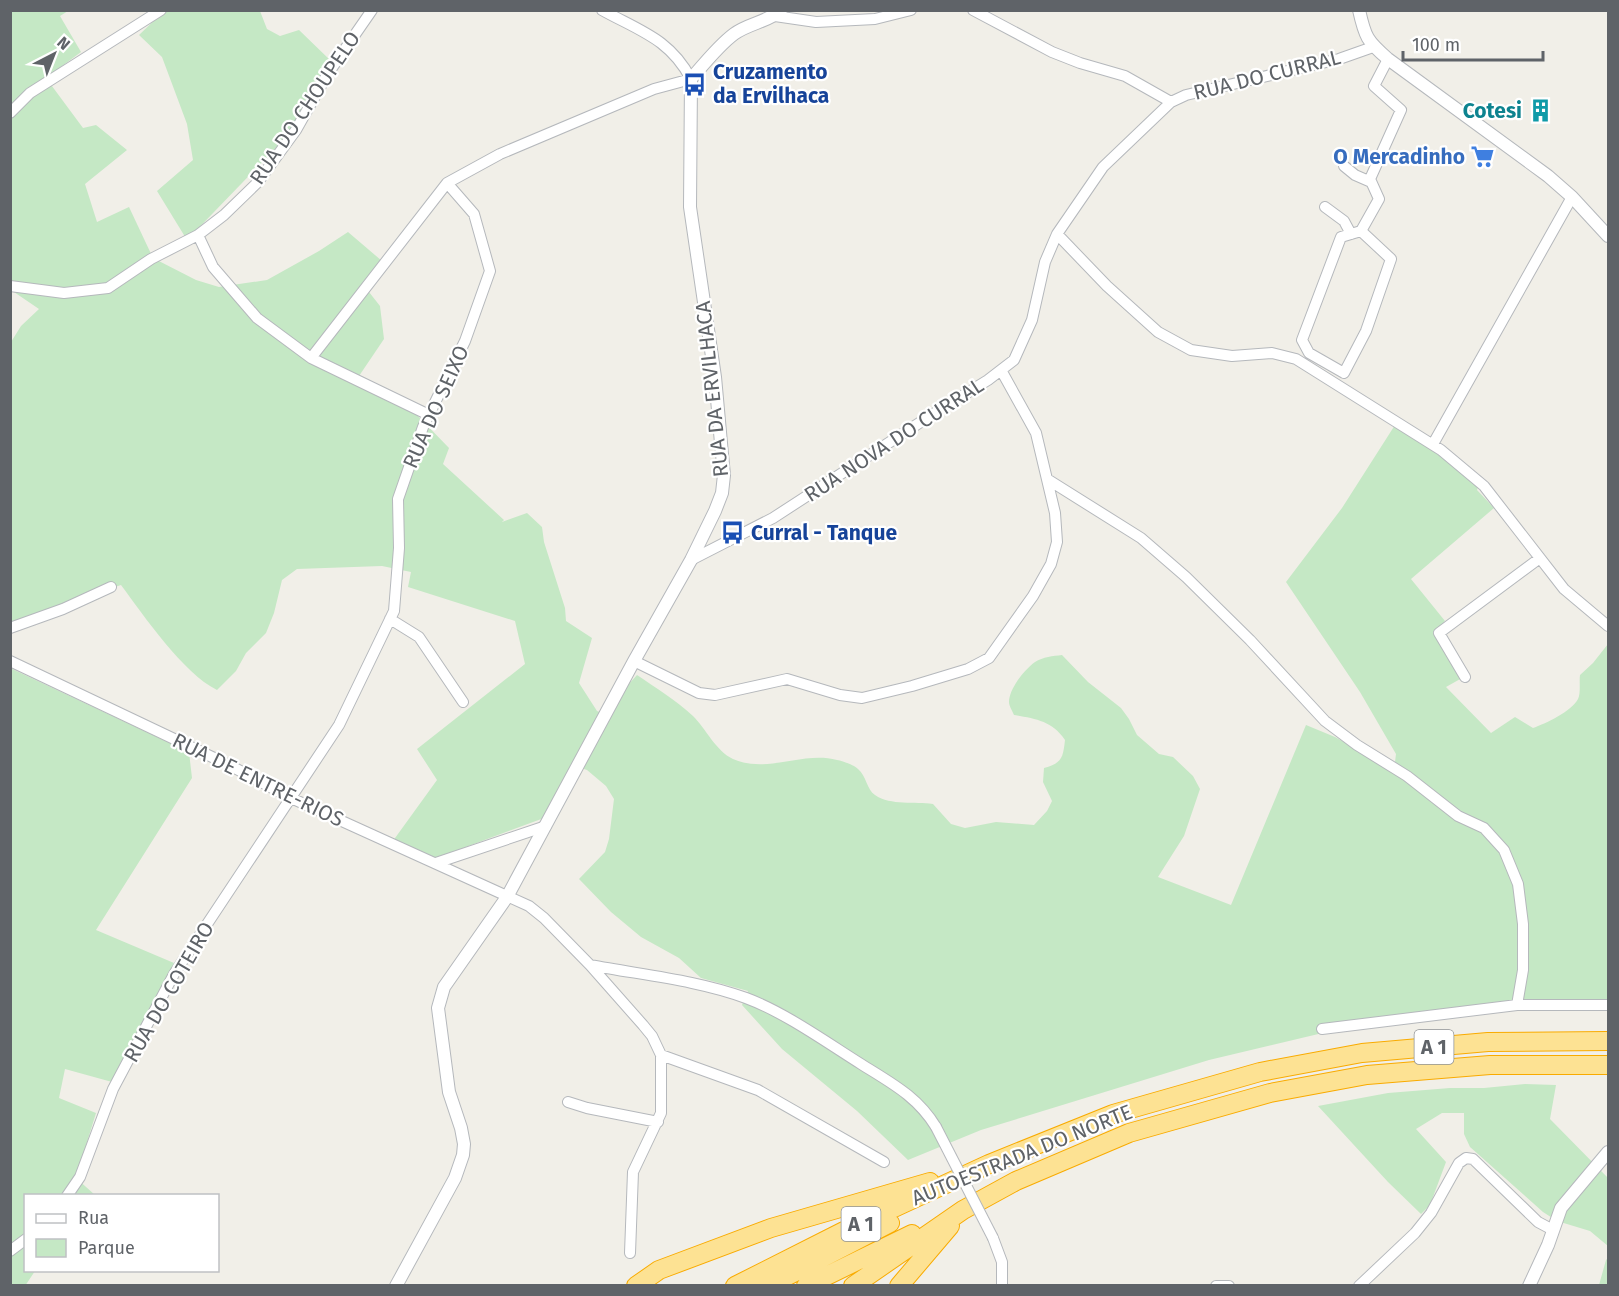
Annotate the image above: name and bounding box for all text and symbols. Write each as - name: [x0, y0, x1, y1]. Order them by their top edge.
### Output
- north arrow: [24, 24, 84, 84]
- scale bar: [1403, 24, 1542, 62]
- street label: RUA DO CHOUPELO: [244, 26, 366, 190]
- text: N: [53, 33, 74, 54]
- text: 100 m: [1412, 34, 1460, 56]
- street label: RUA DO CURRAL: [1191, 44, 1344, 106]
- place label: Cruzamento da Ervilhaca: [713, 59, 829, 109]
- bus stop icon: Cruzamento da Ervilhaca: [682, 71, 708, 97]
- place label: Cotesi: [1463, 98, 1522, 124]
- building icon: Cotesi: [1527, 98, 1553, 124]
- place label: O Mercadinho: [1333, 144, 1465, 170]
- supermarket icon: O Mercadinho: [1470, 144, 1496, 170]
- street label: RUA DA ERVILHACA: [690, 300, 734, 478]
- street label: RUA DO SEIXO: [397, 341, 475, 473]
- street label: RUA NOVA DO CURRAL: [799, 372, 989, 508]
- bus stop icon: Curral - Tanque: [720, 520, 746, 546]
- place label: Curral - Tanque: [751, 520, 897, 546]
- street label: RUA DE ENTRE-RIOS: [168, 727, 348, 833]
- street label: RUA DO COTEIRO: [118, 917, 220, 1067]
- road number: A 1: [1414, 1030, 1454, 1064]
- street label: AUTOESTRADA DO NORTE: [908, 1099, 1136, 1211]
- legend: [24, 1194, 219, 1272]
- text: Rua: [78, 1207, 109, 1229]
- road number: A 1: [842, 1207, 880, 1241]
- text: Parque: [78, 1237, 135, 1259]

